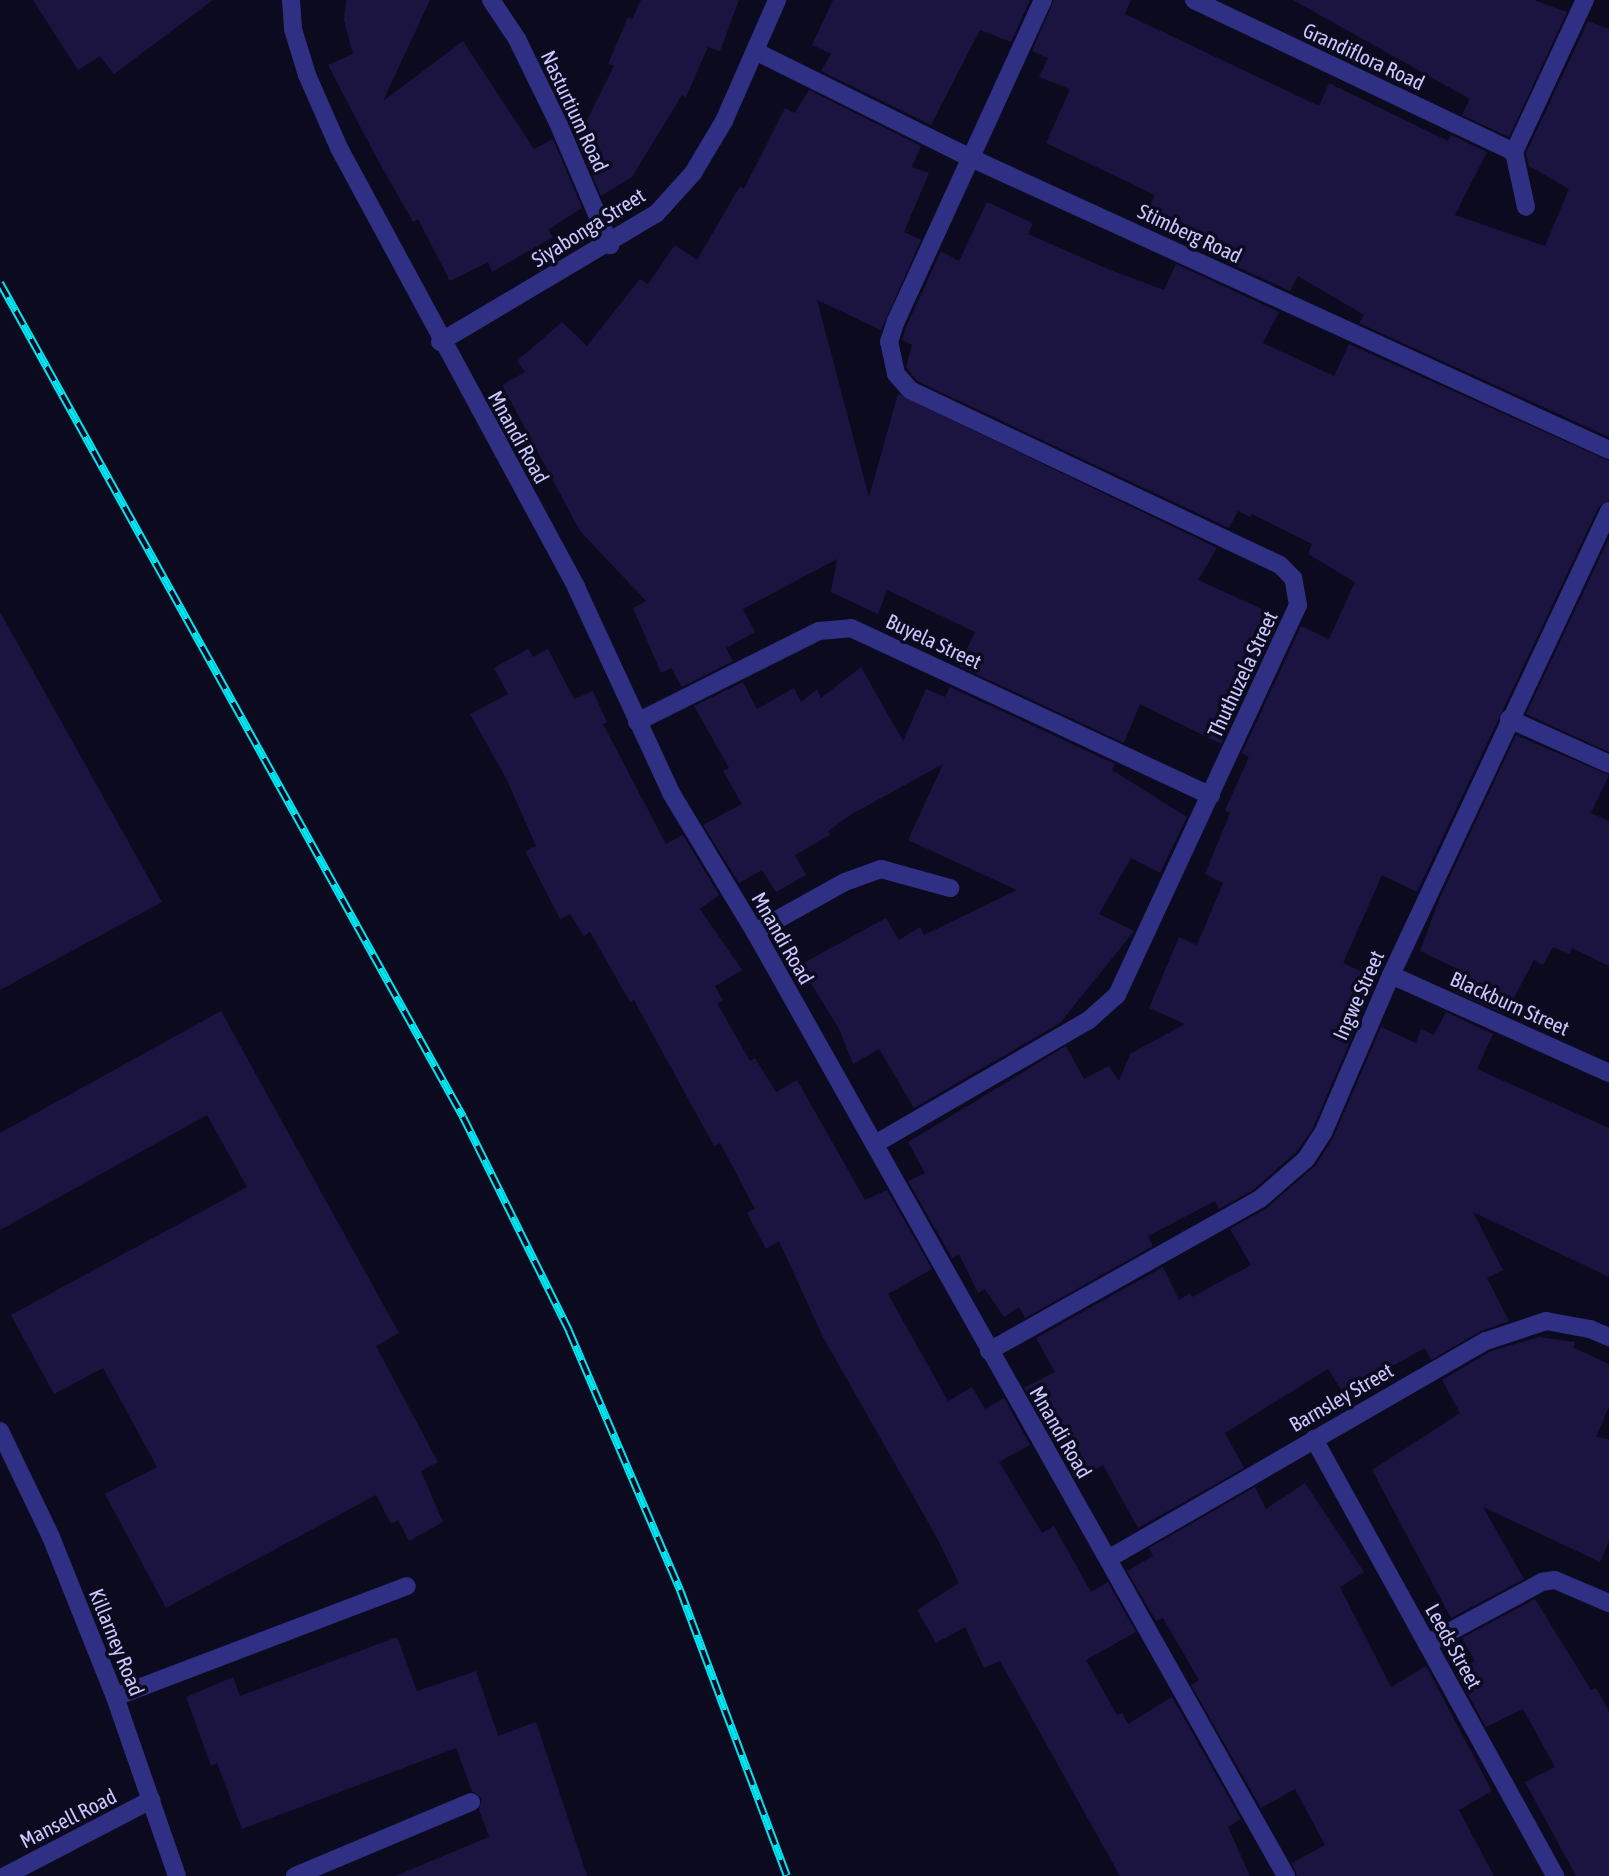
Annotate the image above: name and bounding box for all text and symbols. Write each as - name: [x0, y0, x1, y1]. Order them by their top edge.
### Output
- street label: Grandiflora Road: [1299, 17, 1429, 95]
- street label: Nasturtium Road: [536, 46, 614, 176]
- street label: Siyabonga Street: [527, 182, 649, 272]
- street label: Stimberg Road: [1134, 198, 1246, 268]
- street label: Mnandi Road: [483, 386, 555, 488]
- street label: Thuthuzela Street: [1202, 607, 1282, 741]
- street label: Buyela Street: [882, 608, 986, 674]
- street label: Mnandi Road: [747, 888, 819, 988]
- street label: Ingwe Street: [1327, 946, 1389, 1044]
- street label: Blackburn Street: [1447, 966, 1573, 1040]
- street label: Barnsley Street: [1285, 1357, 1397, 1437]
- street label: Mnandi Road: [1025, 1382, 1097, 1482]
- street label: Killarney Road: [84, 1585, 150, 1699]
- street label: Leeds Street: [1420, 1599, 1488, 1693]
- street label: Mansell Road: [15, 1783, 121, 1853]

